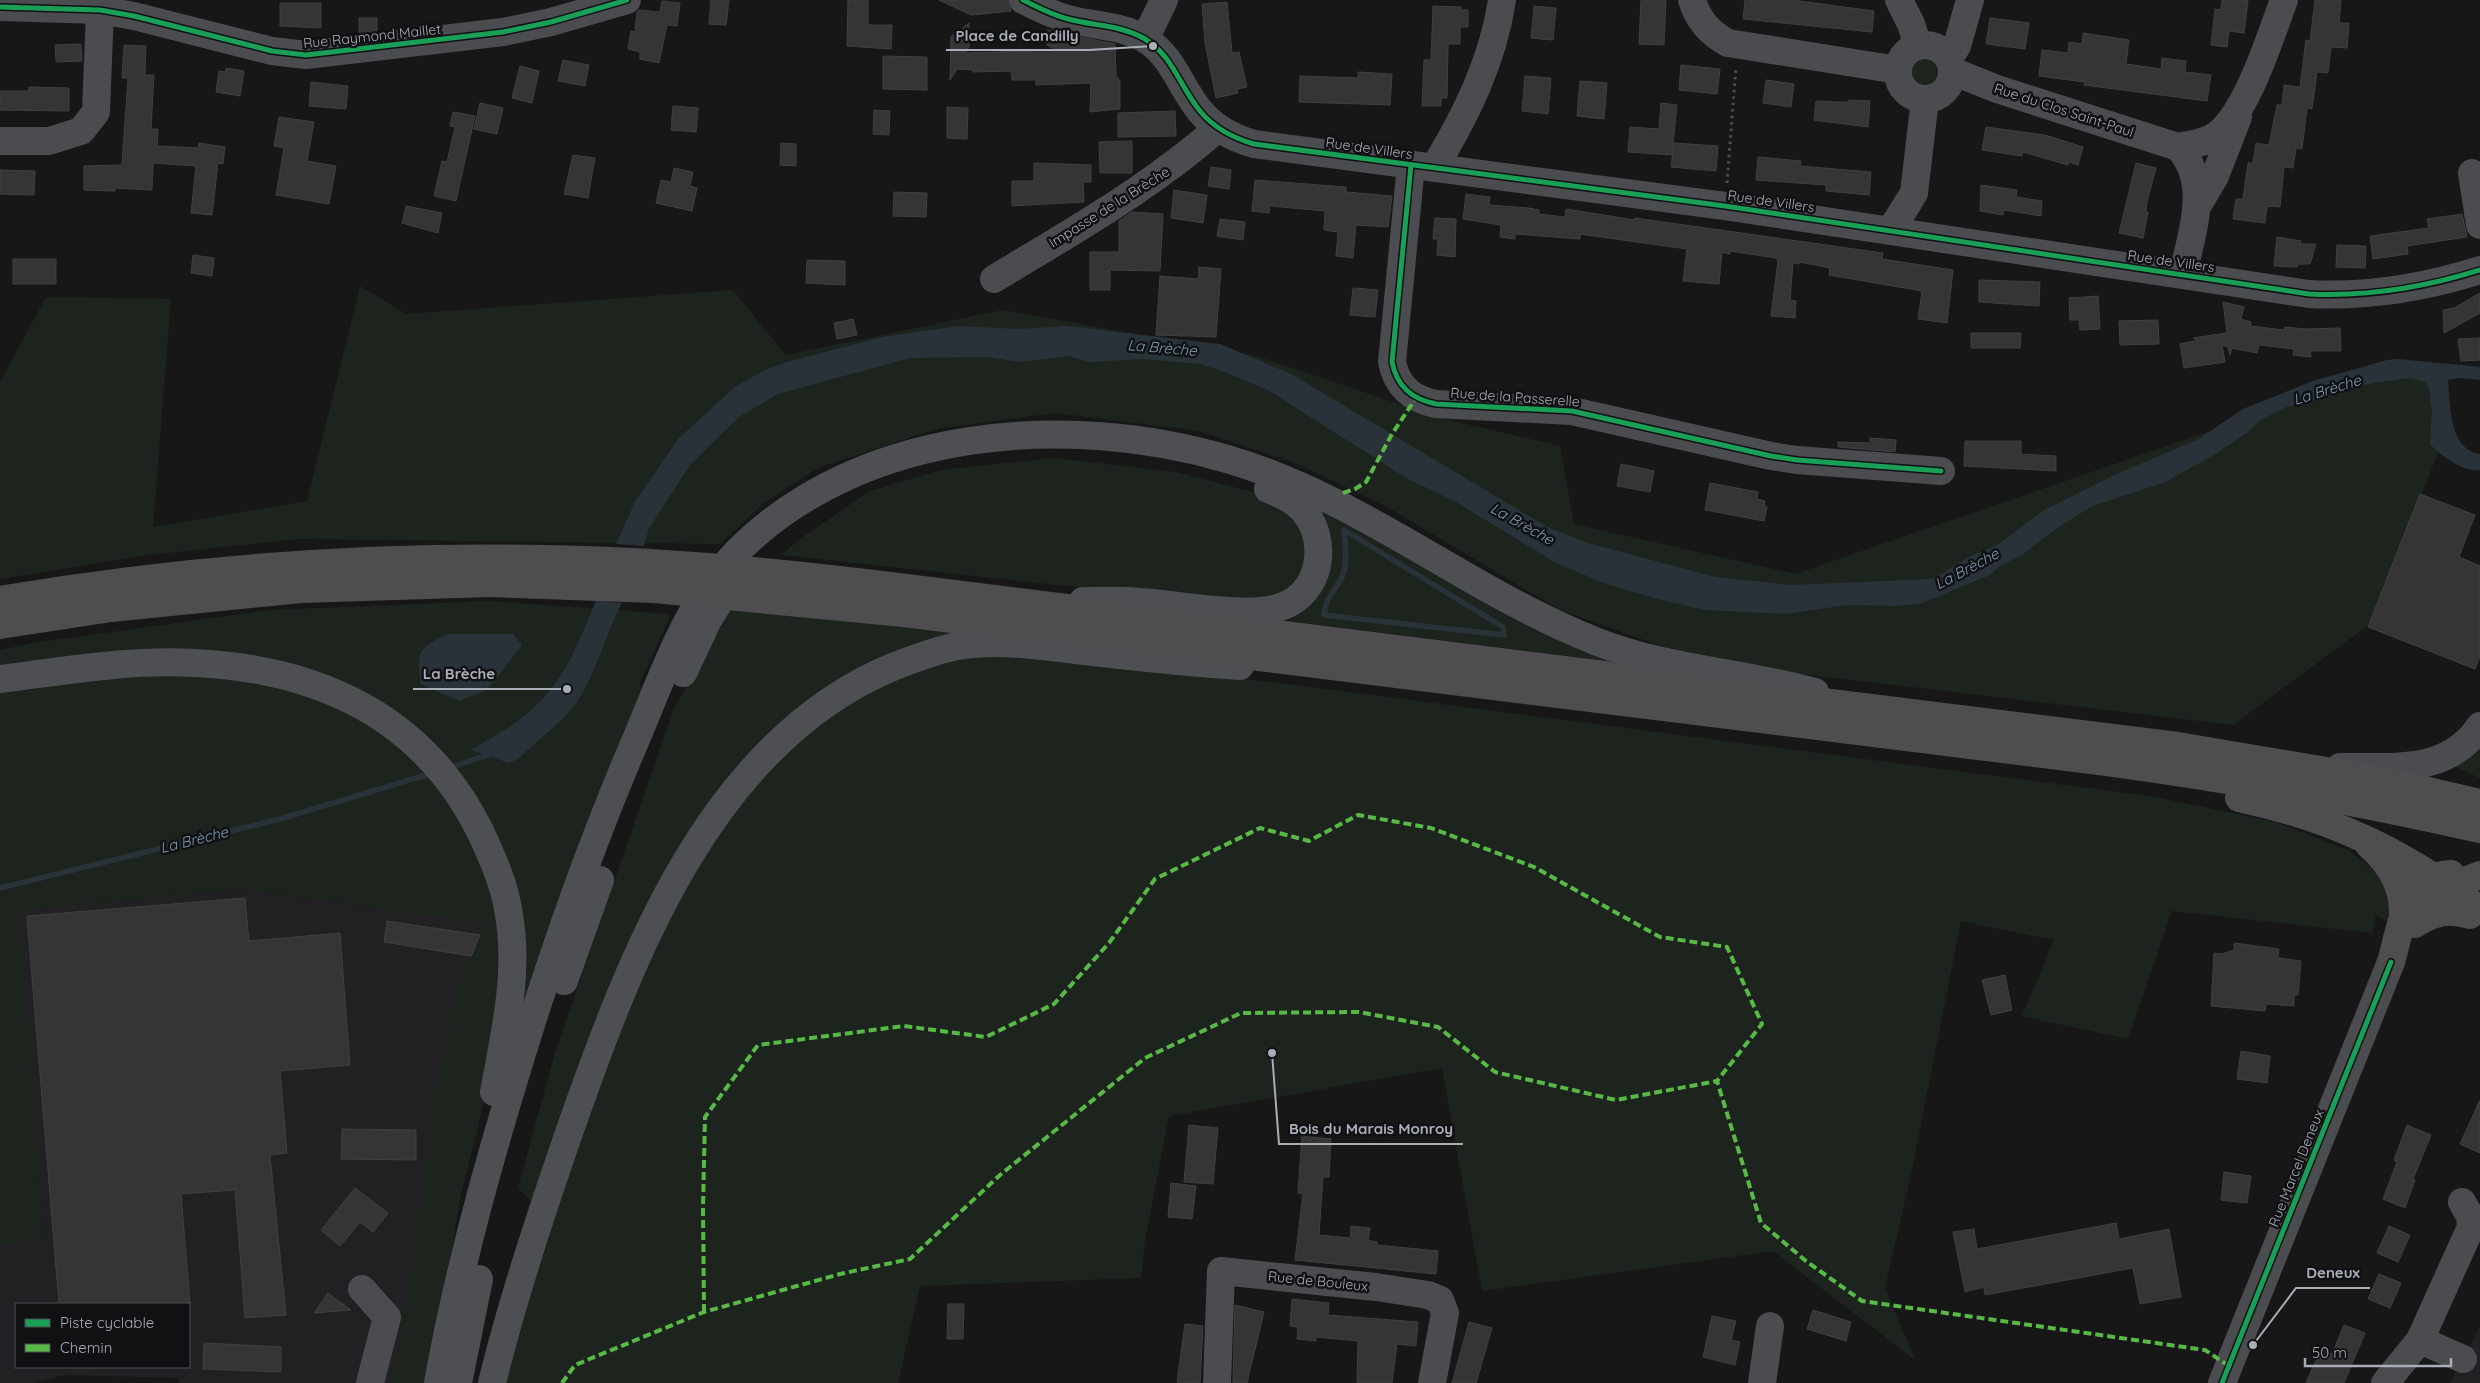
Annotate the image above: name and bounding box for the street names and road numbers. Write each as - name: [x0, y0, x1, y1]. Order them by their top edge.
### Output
- street label: Rue Raymond Maillet: [302, 20, 442, 52]
- street label: Rue du Clos Saint-Paul: [1992, 79, 2136, 141]
- street label: Rue de Villers: [1324, 133, 1414, 163]
- street label: Impasse de la Brèche: [1045, 162, 1173, 251]
- street label: Rue de Villers: [1726, 186, 1816, 216]
- street label: Rue de Villers: [2126, 246, 2216, 276]
- street label: Rue de la Passerelle: [1450, 383, 1580, 411]
- street label: Rue Marcel Deneux: [2264, 1106, 2328, 1229]
- street label: Rue de Bouleux: [1267, 1267, 1369, 1295]

